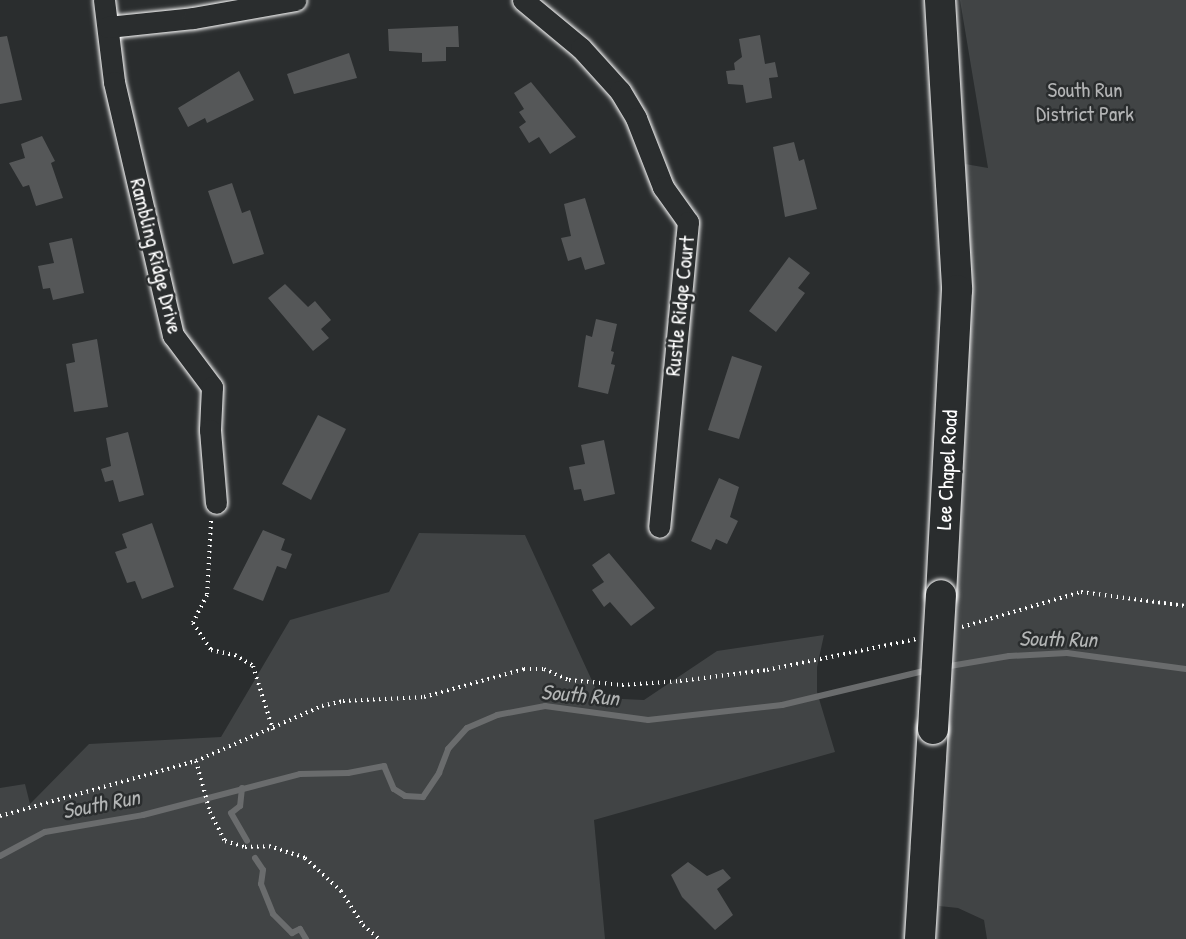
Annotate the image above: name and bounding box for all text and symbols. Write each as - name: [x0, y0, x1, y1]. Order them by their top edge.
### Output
- park label: South Run District Park: [1036, 77, 1134, 127]
- street label: Rambling Ridge Drive: [125, 176, 187, 336]
- street label: Rustle Ridge Court: [660, 235, 700, 377]
- street label: Lee Chapel Road: [931, 409, 963, 531]
- water label: South Run: [1019, 625, 1097, 653]
- water label: South Run: [540, 678, 620, 712]
- water label: South Run: [60, 784, 142, 824]

